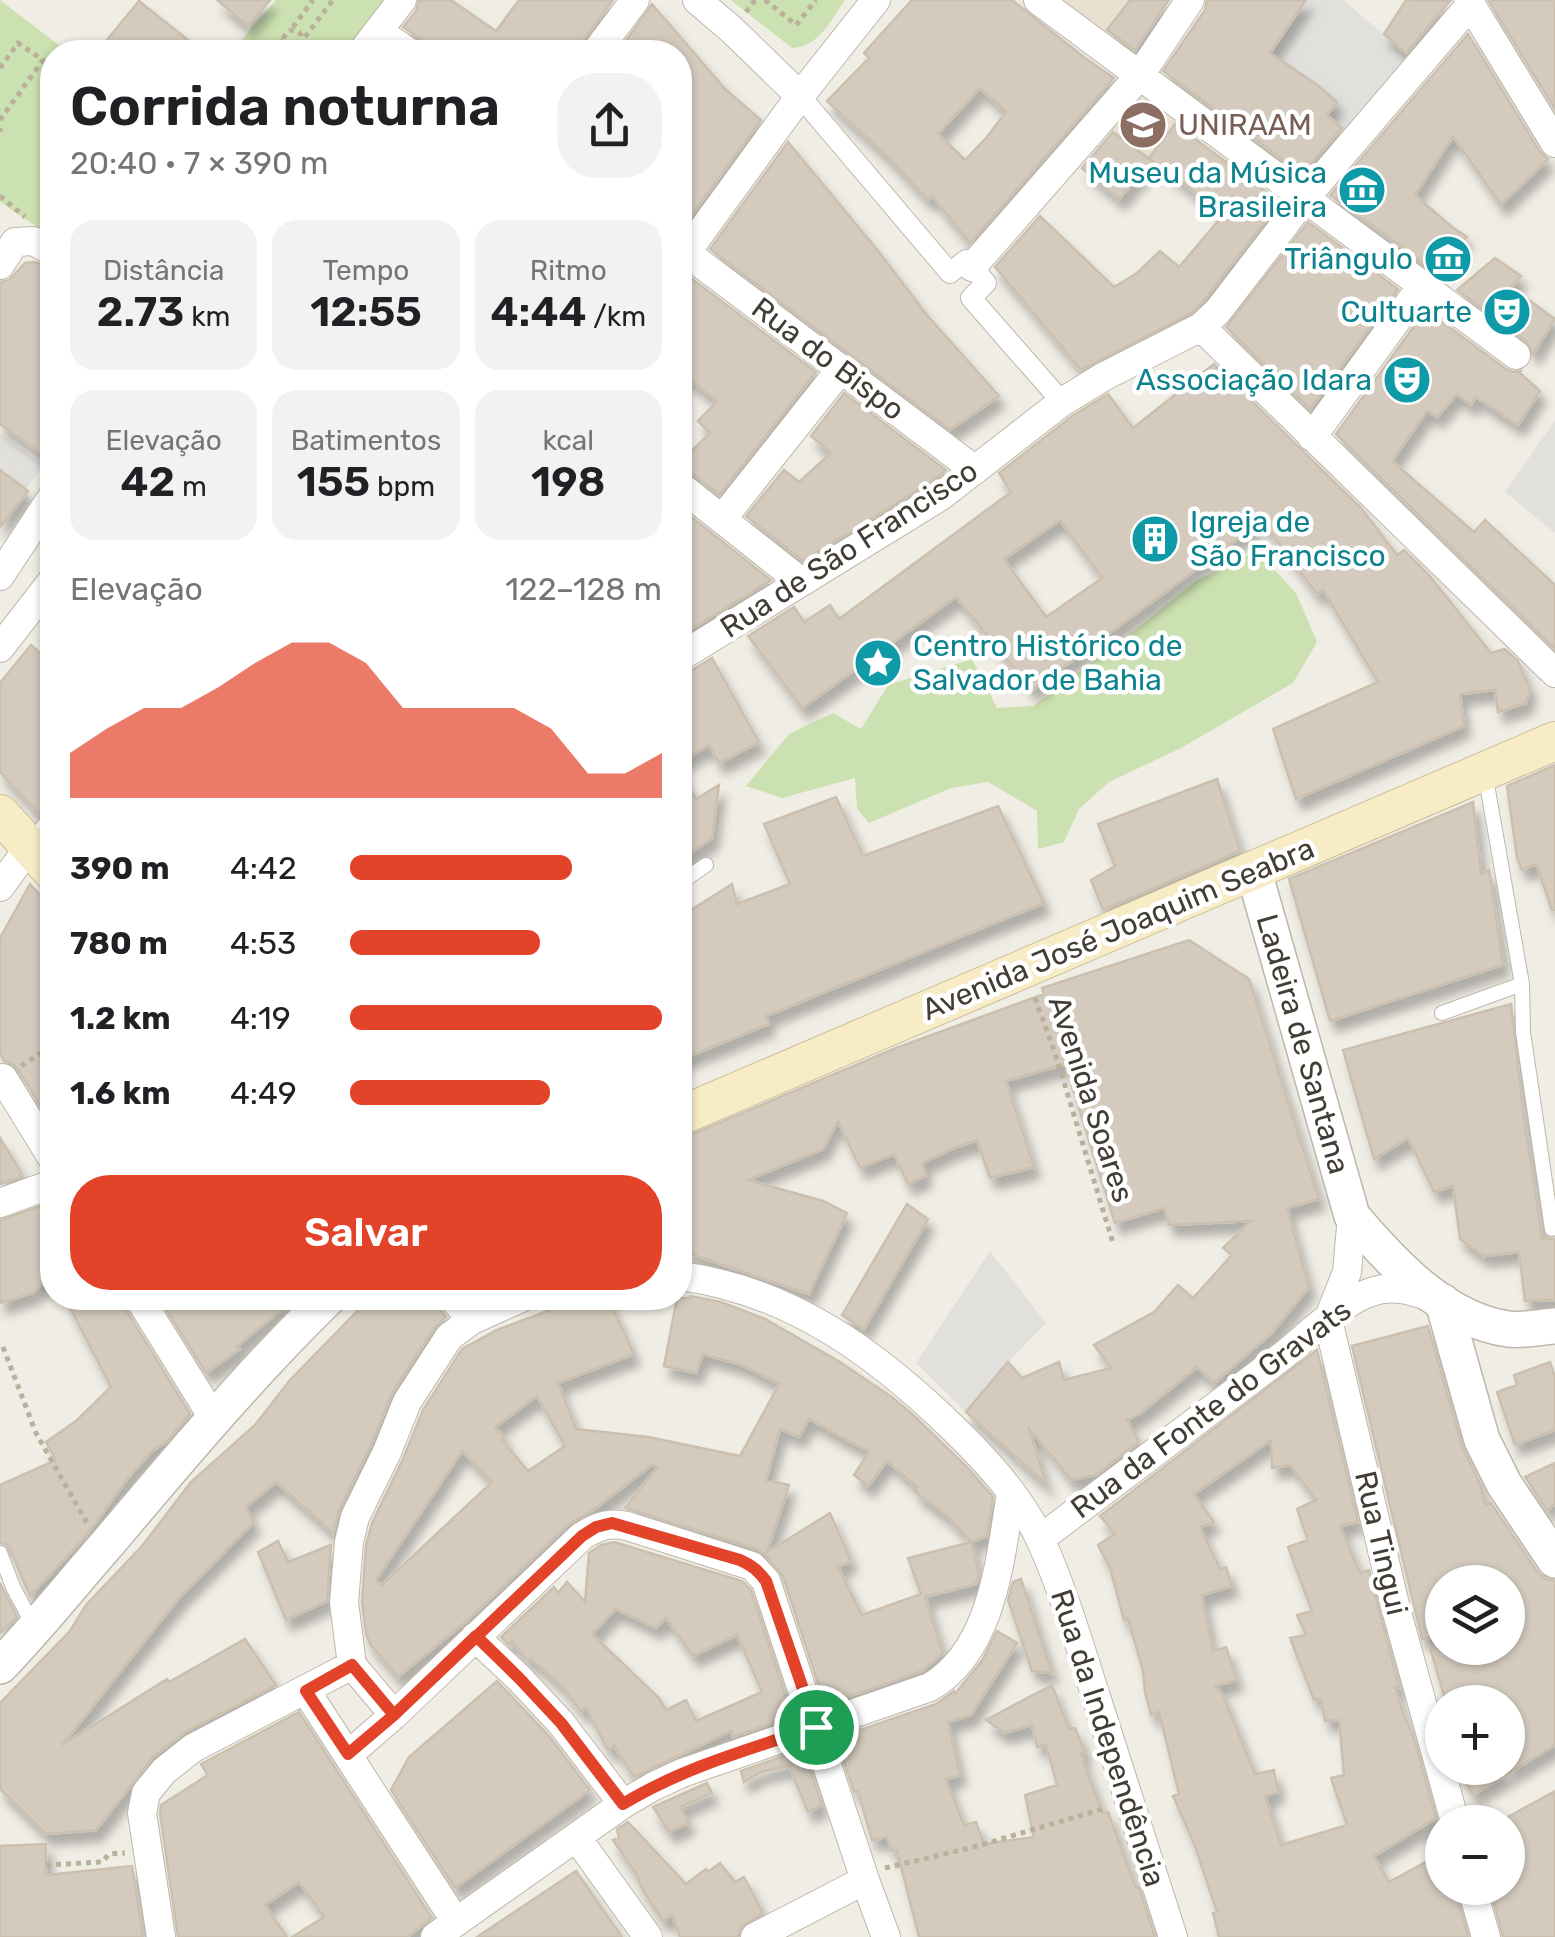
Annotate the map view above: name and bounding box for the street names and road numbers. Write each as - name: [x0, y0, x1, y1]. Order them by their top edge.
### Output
- street label: Rua do Bispo: [745, 290, 911, 428]
- street label: Rua de São Francisco: [714, 452, 984, 646]
- street label: Avenida José Joaquim Seabra: [916, 830, 1320, 1028]
- street label: Ladeira de Santana: [1249, 910, 1357, 1178]
- street label: Avenida Soares: [1041, 991, 1141, 1207]
- street label: Rua da Fonte do Gravats: [1064, 1292, 1358, 1526]
- street label: Rua Tingui: [1347, 1467, 1415, 1619]
- street label: Rua da Independência: [1043, 1585, 1173, 1891]

